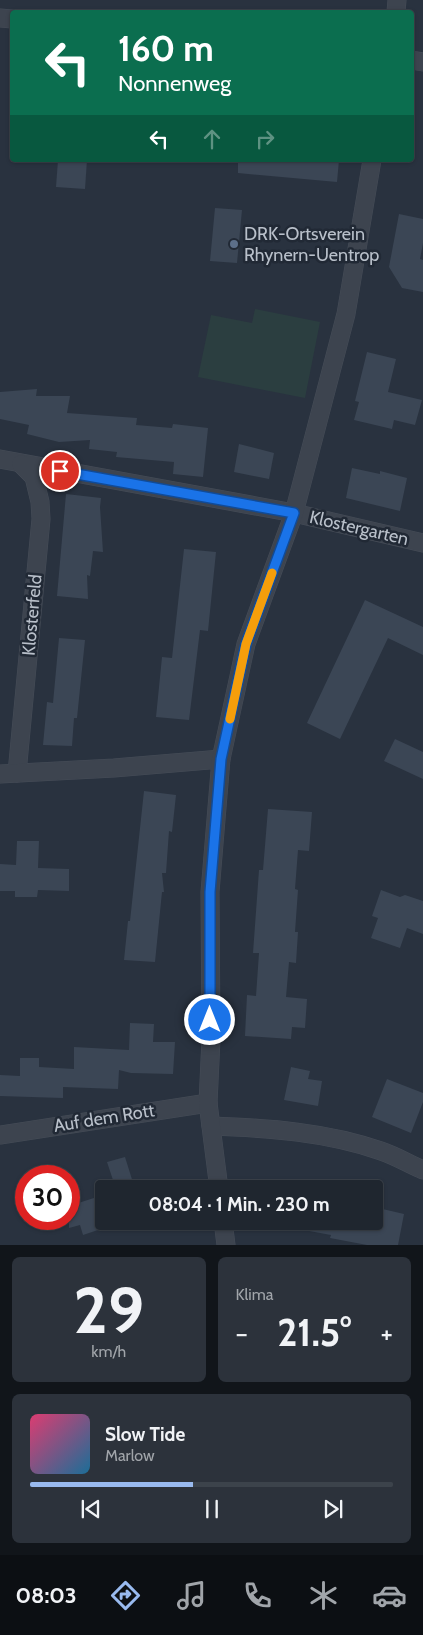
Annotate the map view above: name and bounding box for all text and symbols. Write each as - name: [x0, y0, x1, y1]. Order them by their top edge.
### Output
- text: 160 m: [118, 27, 214, 70]
- icon: left: [35, 30, 100, 95]
- text: Nonnenweg: [118, 70, 231, 97]
- icon: left: [145, 125, 173, 153]
- icon: ahead: [198, 125, 226, 153]
- icon: right: [251, 125, 279, 153]
- place label: DRK-Ortsverein Rhynern-Uentrop: [244, 223, 379, 266]
- marker: DRK-Ortsverein Rhynern-Uentrop: [228, 238, 240, 250]
- pin: [39, 450, 81, 492]
- icon: arrive: [46, 457, 74, 485]
- street label: Klostergarten: [307, 506, 411, 550]
- street label: Klosterfeld: [17, 573, 47, 657]
- position arrow: [183, 993, 235, 1045]
- street label: Auf dem Rott: [52, 1099, 156, 1137]
- speed limit sign: 30: [15, 1165, 80, 1230]
- text: 08:04 · 1 Min. · 230 m: [149, 1193, 329, 1216]
- text: 29: [73, 1270, 144, 1349]
- text: Klima: [236, 1285, 273, 1304]
- text: 21.5°: [277, 1309, 351, 1356]
- text: −: [236, 1316, 248, 1350]
- text: +: [381, 1316, 393, 1350]
- text: km/h: [91, 1342, 126, 1361]
- text: Slow Tide: [105, 1423, 185, 1446]
- text: Marlow: [105, 1446, 155, 1465]
- icon: previous: [77, 1495, 105, 1523]
- icon: pause: [198, 1495, 226, 1523]
- icon: next: [319, 1495, 347, 1523]
- icon: directions: [108, 1578, 143, 1613]
- icon: music: [174, 1578, 209, 1613]
- icon: phone: [240, 1578, 275, 1613]
- icon: climate: [306, 1578, 341, 1613]
- icon: car: [372, 1578, 407, 1613]
- text: 08:03: [16, 1582, 77, 1609]

